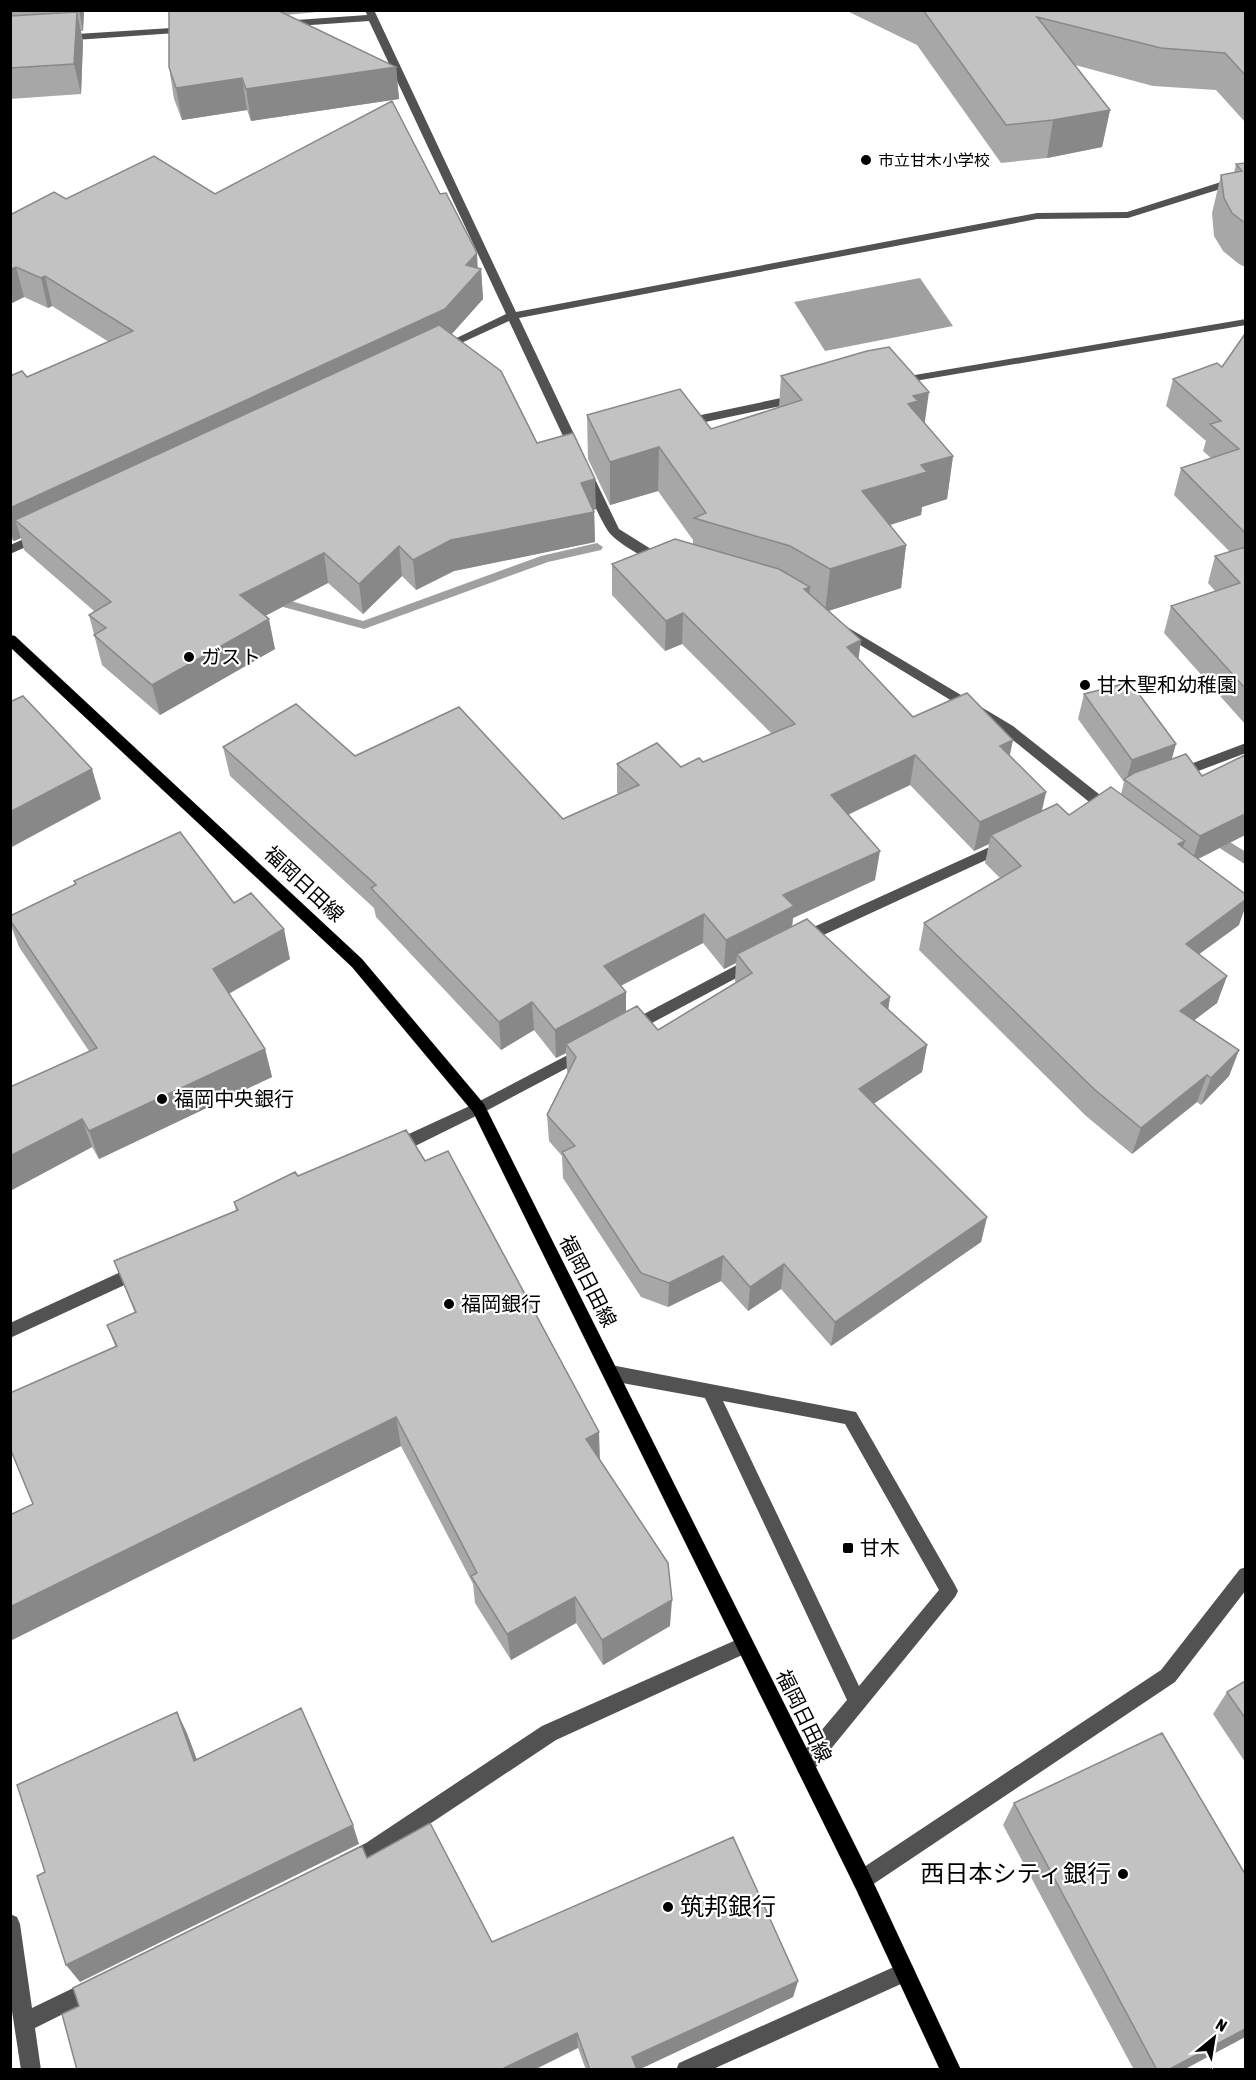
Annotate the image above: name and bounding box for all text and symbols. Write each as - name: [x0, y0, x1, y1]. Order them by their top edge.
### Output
- place label: 市立甘木小学校: [878, 151, 990, 169]
- marker: 市立甘木小学校: [859, 153, 873, 167]
- place label: ガスト: [201, 645, 261, 668]
- marker: ガスト: [182, 650, 196, 664]
- place label: 甘木聖和幼稚園: [1097, 673, 1237, 696]
- marker: 甘木聖和幼稚園: [1078, 678, 1092, 692]
- street label: 福岡日田線: [260, 841, 349, 926]
- place label: 福岡中央銀行: [174, 1087, 294, 1110]
- marker: 福岡中央銀行: [155, 1092, 169, 1106]
- street label: 福岡日田線: [555, 1231, 621, 1331]
- place label: 福岡銀行: [461, 1292, 541, 1315]
- marker: 福岡銀行: [442, 1297, 456, 1311]
- place label: 甘木: [860, 1536, 900, 1559]
- marker: 甘木: [841, 1541, 855, 1555]
- street label: 福岡日田線: [772, 1666, 837, 1766]
- place label: 西日本シティ銀行: [920, 1860, 1111, 1887]
- marker: 西日本シティ銀行: [1116, 1867, 1130, 1881]
- place label: 筑邦銀行: [680, 1893, 776, 1920]
- marker: 筑邦銀行: [661, 1900, 675, 1914]
- north arrow: [1184, 2008, 1244, 2068]
- text: N: [1213, 2015, 1230, 2035]

